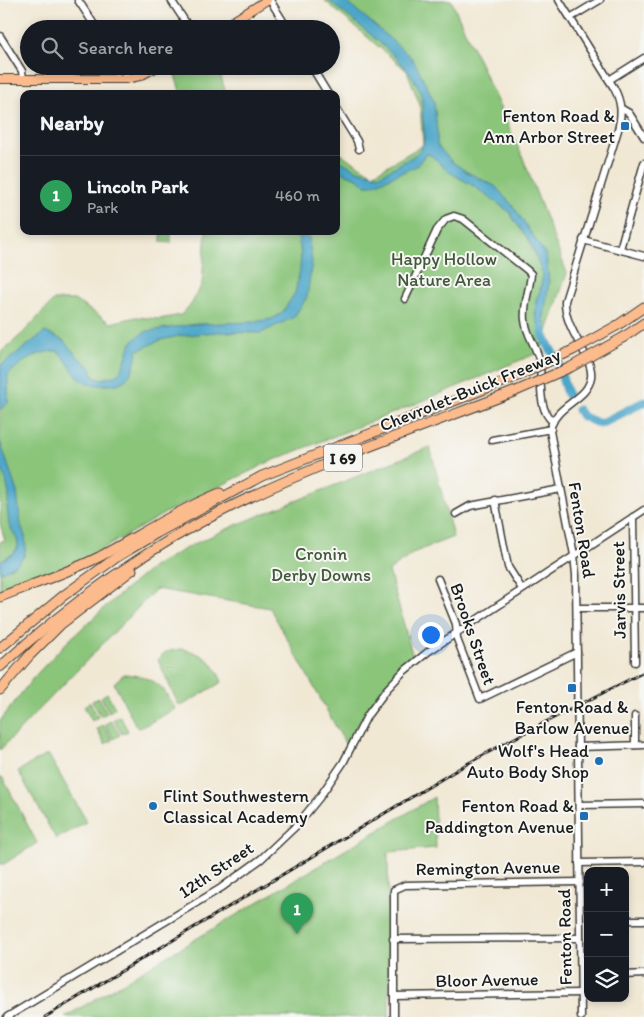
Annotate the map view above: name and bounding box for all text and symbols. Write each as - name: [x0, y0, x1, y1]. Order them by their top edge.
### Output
- search box: [20, 20, 340, 75]
- icon: search: [38, 34, 66, 62]
- text: Search here: [78, 36, 173, 59]
- place label: Fenton Road & Ann Arbor Street: [484, 105, 615, 148]
- text: Nearby: [40, 110, 104, 135]
- marker: Fenton Road & Ann Arbor Street: [619, 120, 631, 132]
- text: Lincoln Park: [87, 175, 189, 198]
- text: 1: [52, 186, 60, 205]
- text: 460 m: [275, 186, 320, 205]
- text: Park: [87, 198, 118, 217]
- park label: Happy Hollow Nature Area: [391, 248, 497, 291]
- street label: Chevrolet-Buick Freeway: [376, 343, 564, 436]
- road number: I 69: [324, 444, 362, 472]
- street label: Fenton Road: [564, 480, 600, 580]
- street label: Jarvis Street: [607, 541, 631, 639]
- park label: Cronin Derby Downs: [271, 543, 371, 586]
- street label: Brooks Street: [445, 580, 501, 688]
- your location: [418, 622, 444, 648]
- marker: Fenton Road & Barlow Avenue: [566, 682, 578, 694]
- place label: Fenton Road & Barlow Avenue: [514, 696, 630, 739]
- place label: Wolf's Head Auto Body Shop: [467, 740, 589, 783]
- marker: Wolf's Head Auto Body Shop: [593, 755, 605, 767]
- place label: Flint Southwestern Classical Academy: [163, 785, 309, 828]
- place label: Fenton Road & Paddington Avenue: [425, 795, 574, 838]
- marker: Flint Southwestern Classical Academy: [147, 800, 159, 812]
- marker: Fenton Road & Paddington Avenue: [578, 810, 590, 822]
- street label: 12th Street: [174, 837, 258, 903]
- street label: Remington Avenue: [416, 856, 560, 880]
- map controls: [584, 867, 629, 1002]
- button: +: [584, 867, 629, 912]
- street label: Fenton Road: [553, 888, 577, 986]
- pin: 1: [281, 893, 313, 934]
- button: −: [584, 912, 629, 957]
- button: layers: [584, 957, 629, 1002]
- street label: Bloor Avenue: [435, 968, 539, 992]

